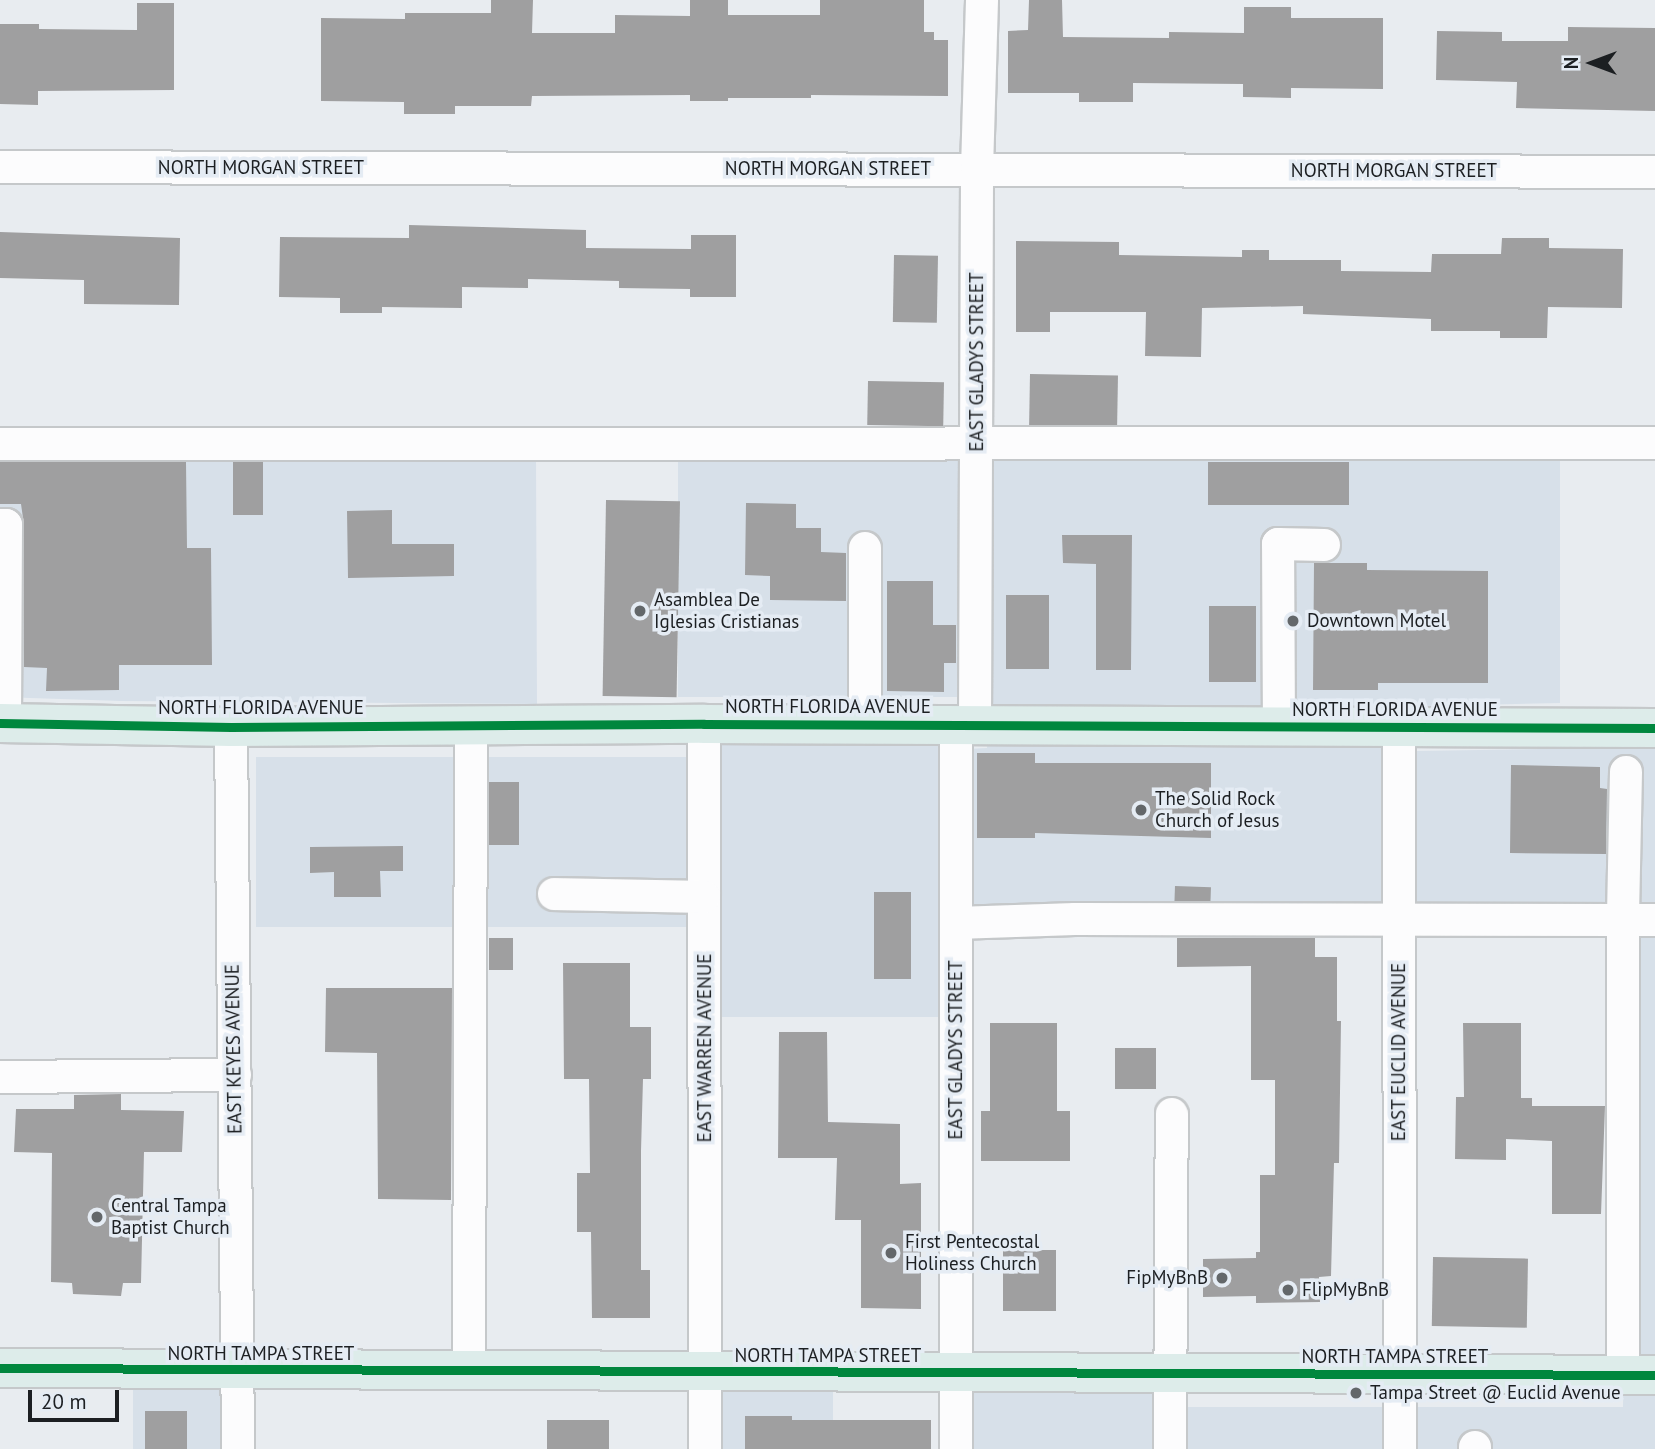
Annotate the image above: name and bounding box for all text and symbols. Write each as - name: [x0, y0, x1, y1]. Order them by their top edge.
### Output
- north arrow: [1557, 28, 1627, 98]
- text: N: [1559, 57, 1583, 69]
- street label: NORTH MORGAN STREET: [158, 157, 364, 179]
- street label: NORTH MORGAN STREET: [725, 158, 931, 180]
- street label: NORTH MORGAN STREET: [1291, 160, 1497, 182]
- street label: EAST GLADYS STREET: [966, 272, 988, 452]
- place label: Asamblea De Iglesias Cristianas: [654, 589, 799, 633]
- marker: Asamblea De Iglesias Cristianas: [632, 603, 648, 619]
- place label: Downtown Motel: [1307, 610, 1446, 632]
- marker: Downtown Motel: [1285, 613, 1301, 629]
- street label: NORTH FLORIDA AVENUE: [724, 696, 932, 718]
- street label: NORTH FLORIDA AVENUE: [157, 697, 365, 719]
- street label: NORTH FLORIDA AVENUE: [1291, 699, 1499, 721]
- place label: The Solid Rock Church of Jesus: [1155, 788, 1279, 832]
- marker: The Solid Rock Church of Jesus: [1133, 802, 1149, 818]
- street label: EAST WARREN AVENUE: [694, 953, 716, 1143]
- street label: EAST GLADYS STREET: [945, 960, 967, 1140]
- street label: EAST EUCLID AVENUE: [1388, 962, 1410, 1142]
- street label: EAST KEYES AVENUE: [221, 963, 247, 1135]
- place label: Central Tampa Baptist Church: [111, 1195, 230, 1239]
- marker: Central Tampa Baptist Church: [89, 1209, 105, 1225]
- place label: First Pentecostal Holiness Church: [905, 1231, 1039, 1275]
- marker: First Pentecostal Holiness Church: [883, 1245, 899, 1261]
- place label: FipMyBnB: [1126, 1267, 1208, 1289]
- marker: FipMyBnB: [1214, 1270, 1230, 1286]
- place label: FlipMyBnB: [1302, 1279, 1389, 1301]
- marker: FlipMyBnB: [1280, 1282, 1296, 1298]
- street label: NORTH TAMPA STREET: [167, 1343, 355, 1365]
- street label: NORTH TAMPA STREET: [734, 1345, 922, 1367]
- street label: NORTH TAMPA STREET: [1301, 1346, 1489, 1368]
- scale bar: [32, 1376, 122, 1420]
- place label: Tampa Street @ Euclid Avenue: [1370, 1382, 1621, 1404]
- marker: Tampa Street @ Euclid Avenue: [1348, 1385, 1364, 1401]
- text: 20 m: [41, 1388, 87, 1415]

